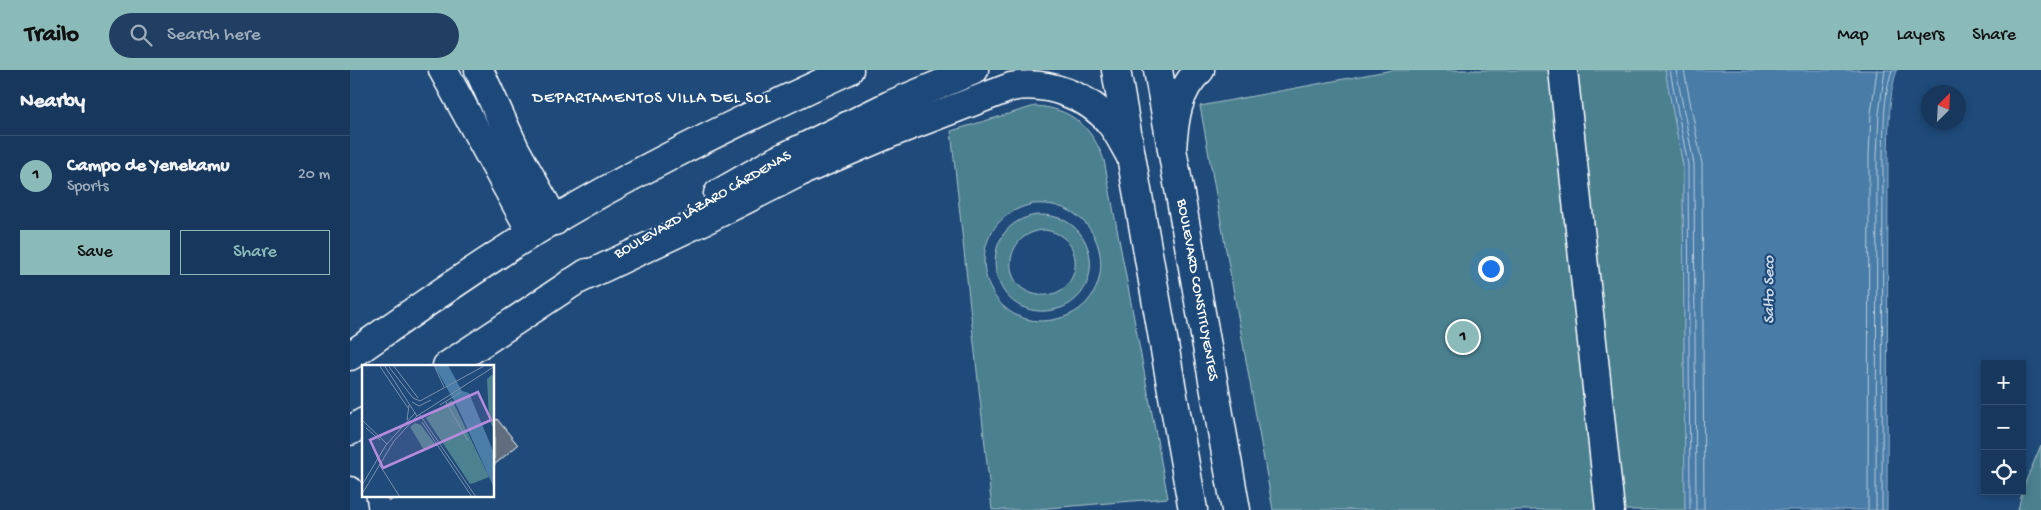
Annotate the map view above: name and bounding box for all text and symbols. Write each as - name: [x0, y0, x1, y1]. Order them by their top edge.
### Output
- search box: [109, 13, 459, 58]
- text: Trailo: [25, 21, 79, 50]
- icon: search: [127, 21, 155, 49]
- text: Search here: [167, 24, 261, 47]
- text: Map: [1837, 25, 1869, 46]
- text: Layers: [1897, 25, 1944, 46]
- text: Share: [1972, 25, 2016, 46]
- north arrow: [1921, 85, 1966, 130]
- text: Nearby: [20, 90, 85, 115]
- district label: DEPARTAMENTOS VILLA DEL SOL: [532, 90, 772, 109]
- street label: BOULEVARD LÁZARO CÁRDENAS: [610, 147, 795, 264]
- text: Campo de Yenekamu: [67, 155, 229, 178]
- text: 1: [33, 166, 39, 185]
- text: 20 m: [298, 166, 330, 185]
- text: Sports: [67, 178, 109, 197]
- street label: BOULEVARD CONSTITUYENTES: [1172, 197, 1222, 382]
- button: Save: [20, 230, 170, 275]
- button: Share: [180, 230, 330, 275]
- water label: Salto Seco: [1761, 255, 1780, 324]
- your location: [1478, 256, 1504, 282]
- pin: 1: [1447, 318, 1479, 356]
- map controls: [1981, 360, 2026, 495]
- button: +: [1981, 360, 2026, 405]
- inset map: [362, 365, 495, 498]
- button: −: [1981, 405, 2026, 450]
- button: locate: [1981, 450, 2026, 495]

